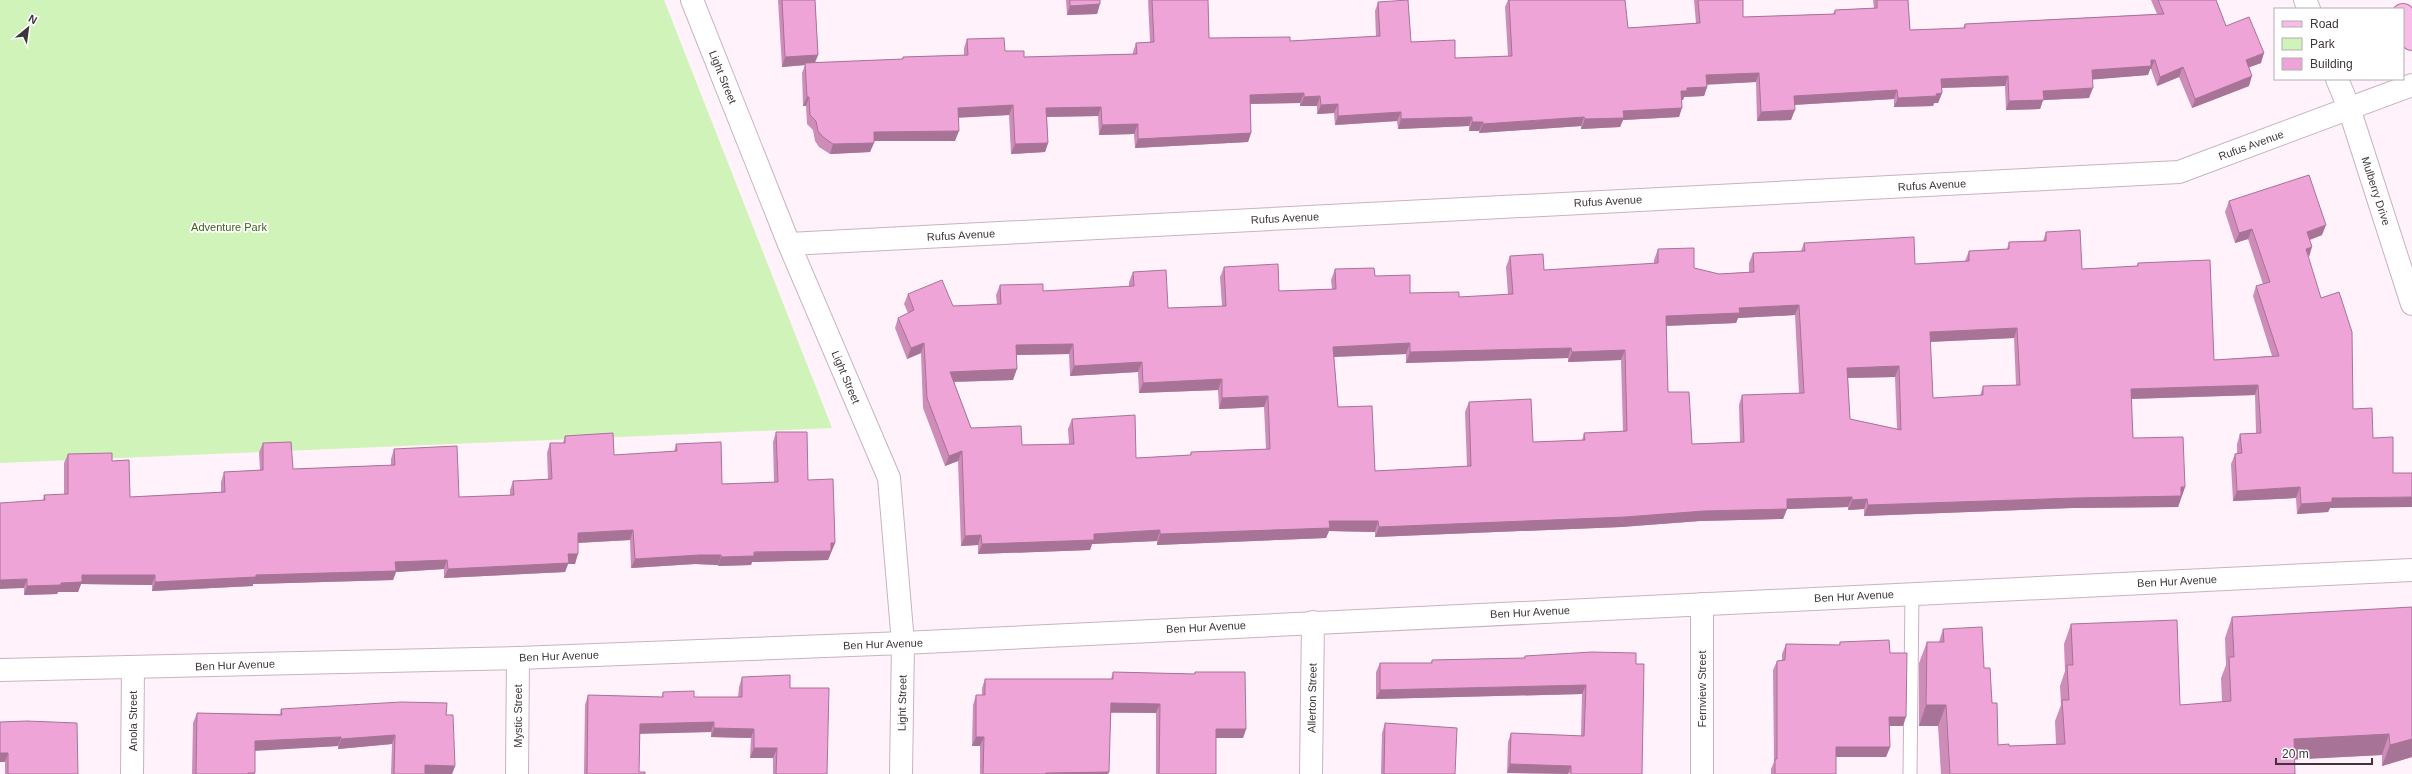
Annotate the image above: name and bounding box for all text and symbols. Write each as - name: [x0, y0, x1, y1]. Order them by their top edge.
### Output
- north arrow: [8, 8, 48, 48]
- legend: [2274, 8, 2404, 80]
- text: N: [26, 12, 39, 26]
- text: Road: [2310, 17, 2339, 31]
- text: Park: [2310, 37, 2336, 51]
- street label: Light Street: [707, 49, 739, 105]
- text: Building: [2310, 57, 2353, 71]
- street label: Rufus Avenue: [2217, 128, 2285, 162]
- street label: Mulberry Drive: [2359, 155, 2393, 227]
- street label: Rufus Avenue: [1898, 177, 1966, 193]
- street label: Rufus Avenue: [1574, 193, 1642, 209]
- street label: Rufus Avenue: [1251, 210, 1319, 226]
- park label: Adventure Park: [191, 221, 267, 233]
- street label: Rufus Avenue: [927, 227, 995, 243]
- street label: Light Street: [829, 349, 863, 405]
- street label: Ben Hur Avenue: [2137, 573, 2217, 589]
- street label: Ben Hur Avenue: [1814, 588, 1894, 604]
- street label: Ben Hur Avenue: [1490, 604, 1570, 620]
- street label: Ben Hur Avenue: [1166, 619, 1246, 635]
- street label: Ben Hur Avenue: [843, 637, 923, 651]
- street label: Ben Hur Avenue: [519, 649, 599, 663]
- street label: Fernview Street: [1696, 650, 1708, 728]
- street label: Ben Hur Avenue: [195, 658, 275, 672]
- street label: Allerton Street: [1305, 663, 1319, 733]
- street label: Light Street: [896, 675, 908, 731]
- street label: Mystic Street: [512, 684, 524, 748]
- street label: Anola Street: [127, 691, 139, 751]
- scale bar: [2276, 740, 2372, 766]
- text: 20 m: [2282, 747, 2309, 761]

